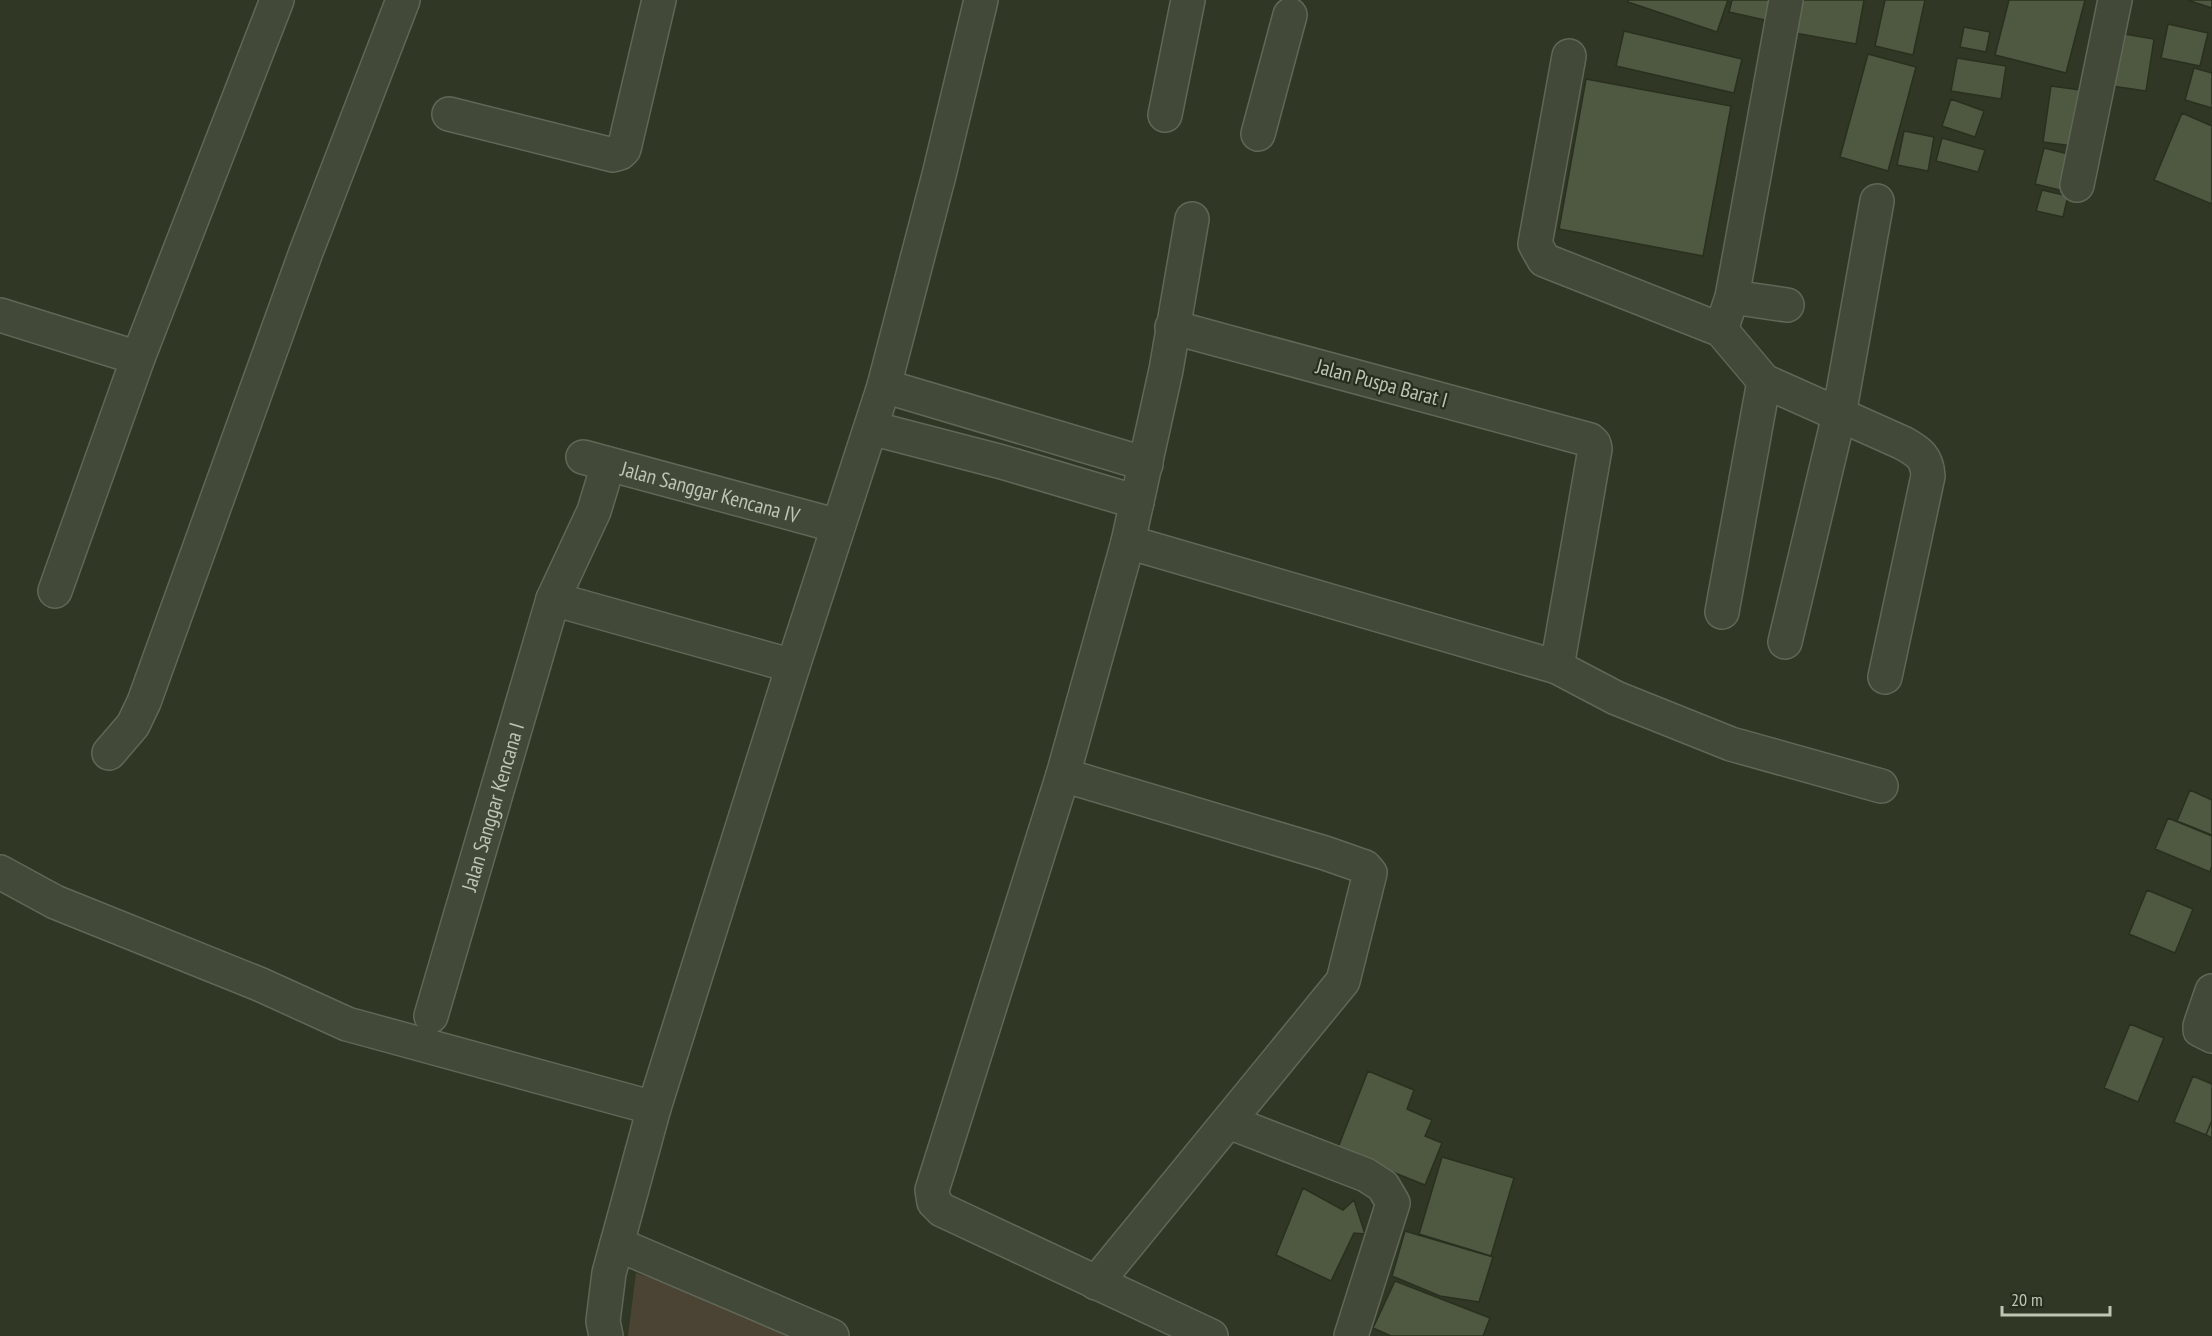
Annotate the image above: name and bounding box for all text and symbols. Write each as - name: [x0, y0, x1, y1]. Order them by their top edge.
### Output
- street label: Jalan Puspa Barat I: [1312, 352, 1451, 414]
- street label: Jalan Sanggar Kencana IV: [617, 454, 803, 529]
- street label: Jalan Sanggar Kencana I: [455, 719, 530, 895]
- scale bar: [2002, 1279, 2110, 1317]
- text: 20 m: [2011, 1288, 2043, 1311]

